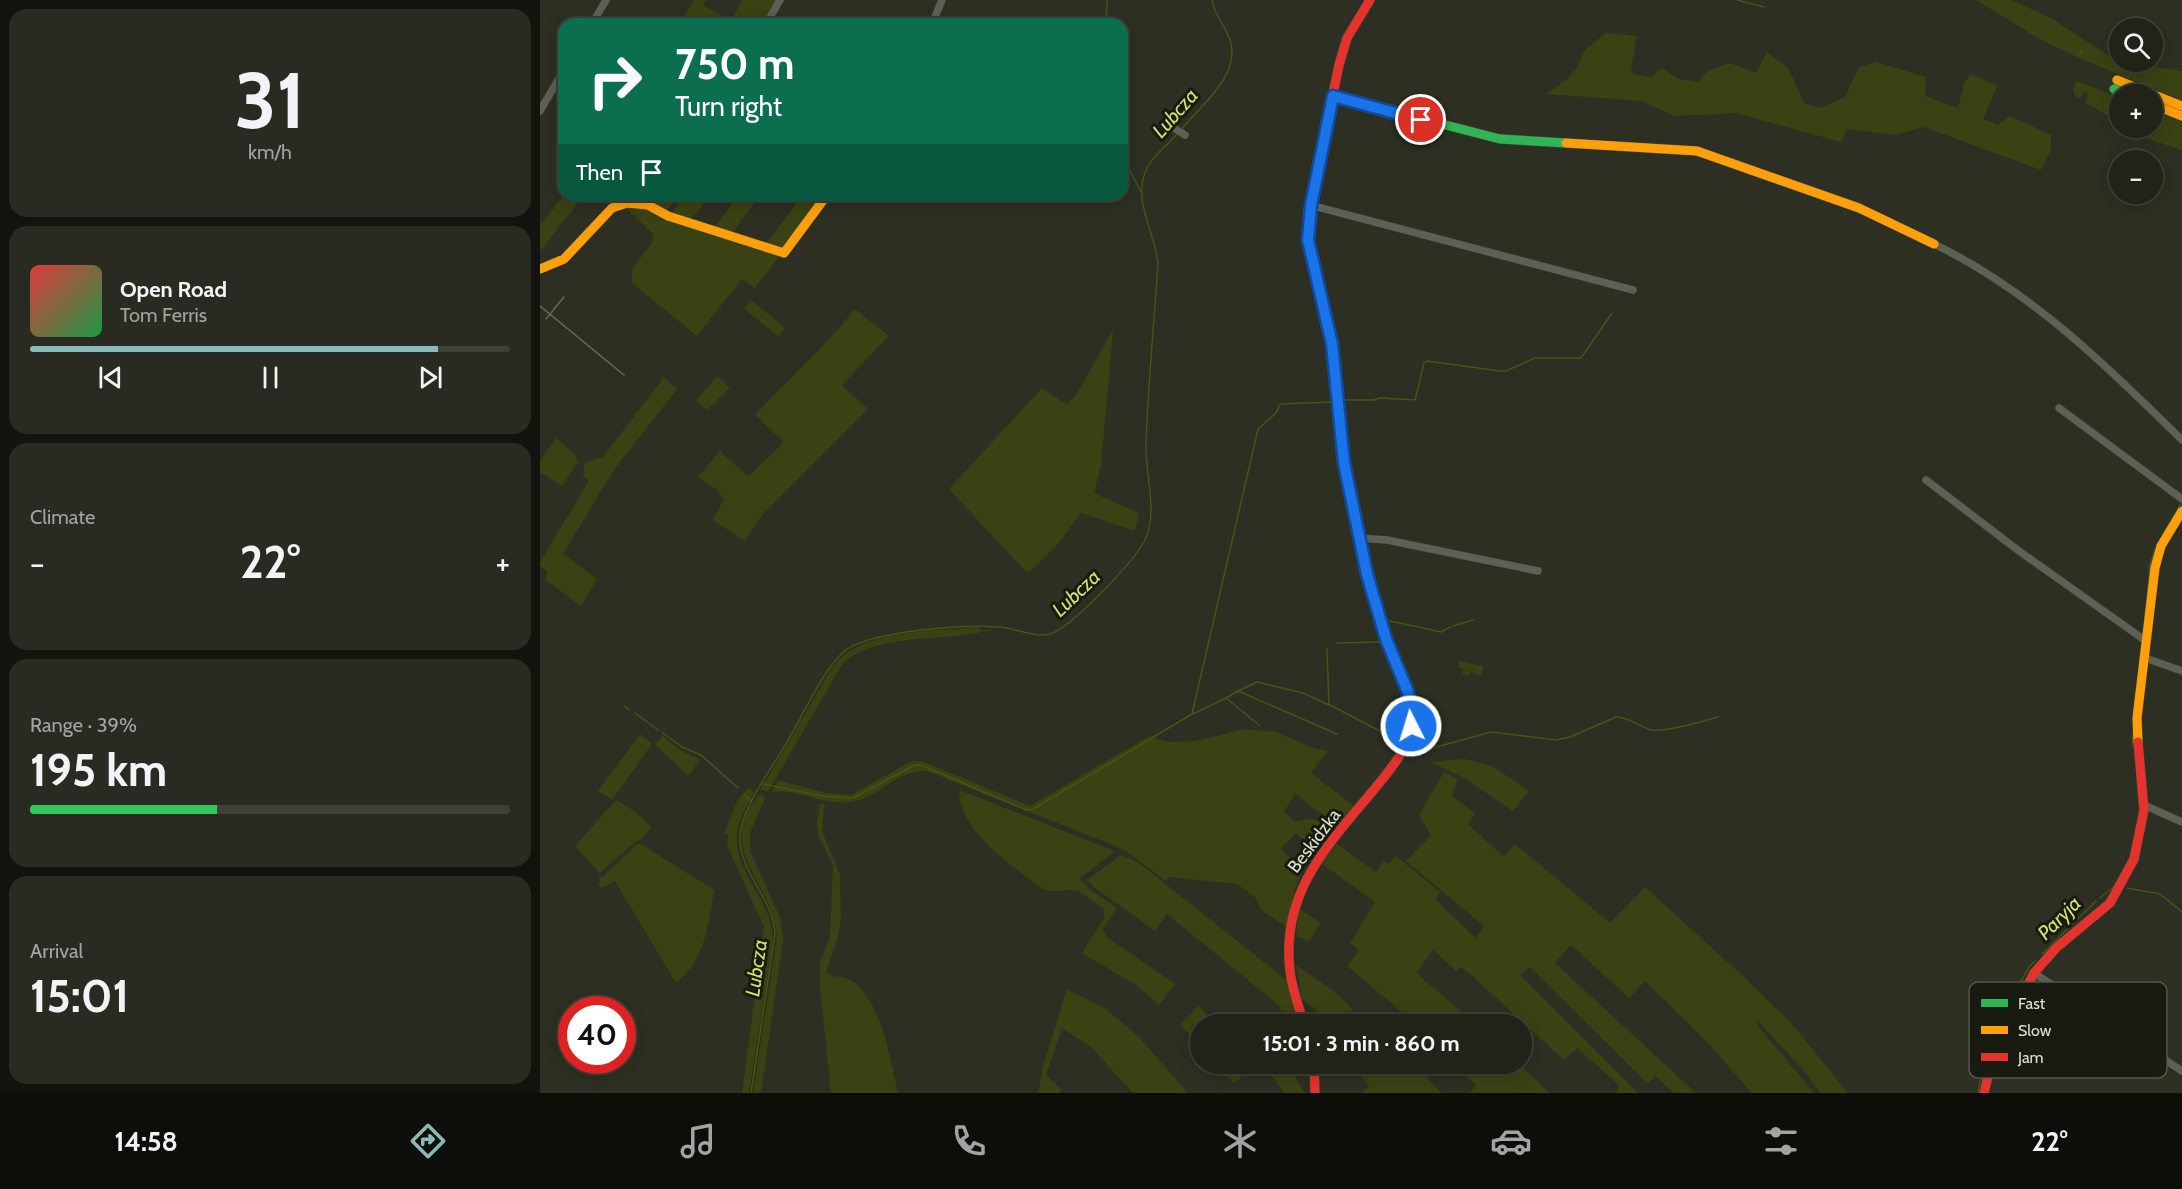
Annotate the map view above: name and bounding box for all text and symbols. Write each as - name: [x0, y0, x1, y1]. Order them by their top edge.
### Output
- map controls: [2109, 18, 2163, 204]
- button: search: [2109, 18, 2163, 72]
- text: 750 m: [675, 38, 795, 90]
- icon: right: [576, 42, 654, 120]
- text: 31: [235, 53, 305, 148]
- water label: Lubcza: [1147, 84, 1203, 142]
- button: +: [2109, 84, 2163, 138]
- text: Turn right: [675, 90, 782, 123]
- pin: [1395, 94, 1446, 145]
- icon: arrive: [1404, 103, 1437, 136]
- text: km/h: [248, 140, 292, 164]
- button: −: [2109, 150, 2163, 204]
- icon: arrive: [635, 156, 668, 189]
- text: Then: [576, 159, 623, 186]
- text: Open Road: [120, 276, 227, 303]
- text: Tom Ferris: [120, 303, 207, 327]
- icon: previous: [94, 361, 127, 394]
- icon: pause: [254, 361, 287, 394]
- icon: next: [414, 361, 447, 394]
- text: Climate: [30, 505, 95, 529]
- text: 22°: [240, 535, 300, 589]
- text: −: [30, 543, 45, 583]
- text: +: [495, 543, 510, 583]
- water label: Lubcza: [1047, 565, 1105, 621]
- position arrow: [1379, 694, 1443, 758]
- text: Range · 39%: [30, 713, 137, 737]
- text: 195 km: [30, 743, 167, 797]
- street label: Beskidzka: [1283, 804, 1345, 877]
- water label: Paryja: [2032, 891, 2086, 945]
- water label: Lubcza: [740, 938, 772, 998]
- text: Arrival: [30, 939, 83, 963]
- text: 15:01: [30, 969, 129, 1023]
- legend: [1969, 982, 2167, 1078]
- text: Fast: [2018, 994, 2046, 1013]
- speed limit sign: 40: [558, 996, 636, 1074]
- text: Slow: [2018, 1021, 2052, 1040]
- text: 15:01 · 3 min · 860 m: [1262, 1030, 1460, 1057]
- text: Jam: [2017, 1048, 2044, 1067]
- icon: directions: [407, 1120, 449, 1162]
- icon: music: [677, 1120, 719, 1162]
- icon: phone: [948, 1120, 990, 1162]
- icon: climate: [1219, 1120, 1261, 1162]
- icon: car: [1490, 1120, 1532, 1162]
- icon: filters: [1760, 1120, 1802, 1162]
- text: 14:58: [114, 1125, 178, 1158]
- text: 22°: [2031, 1125, 2068, 1158]

